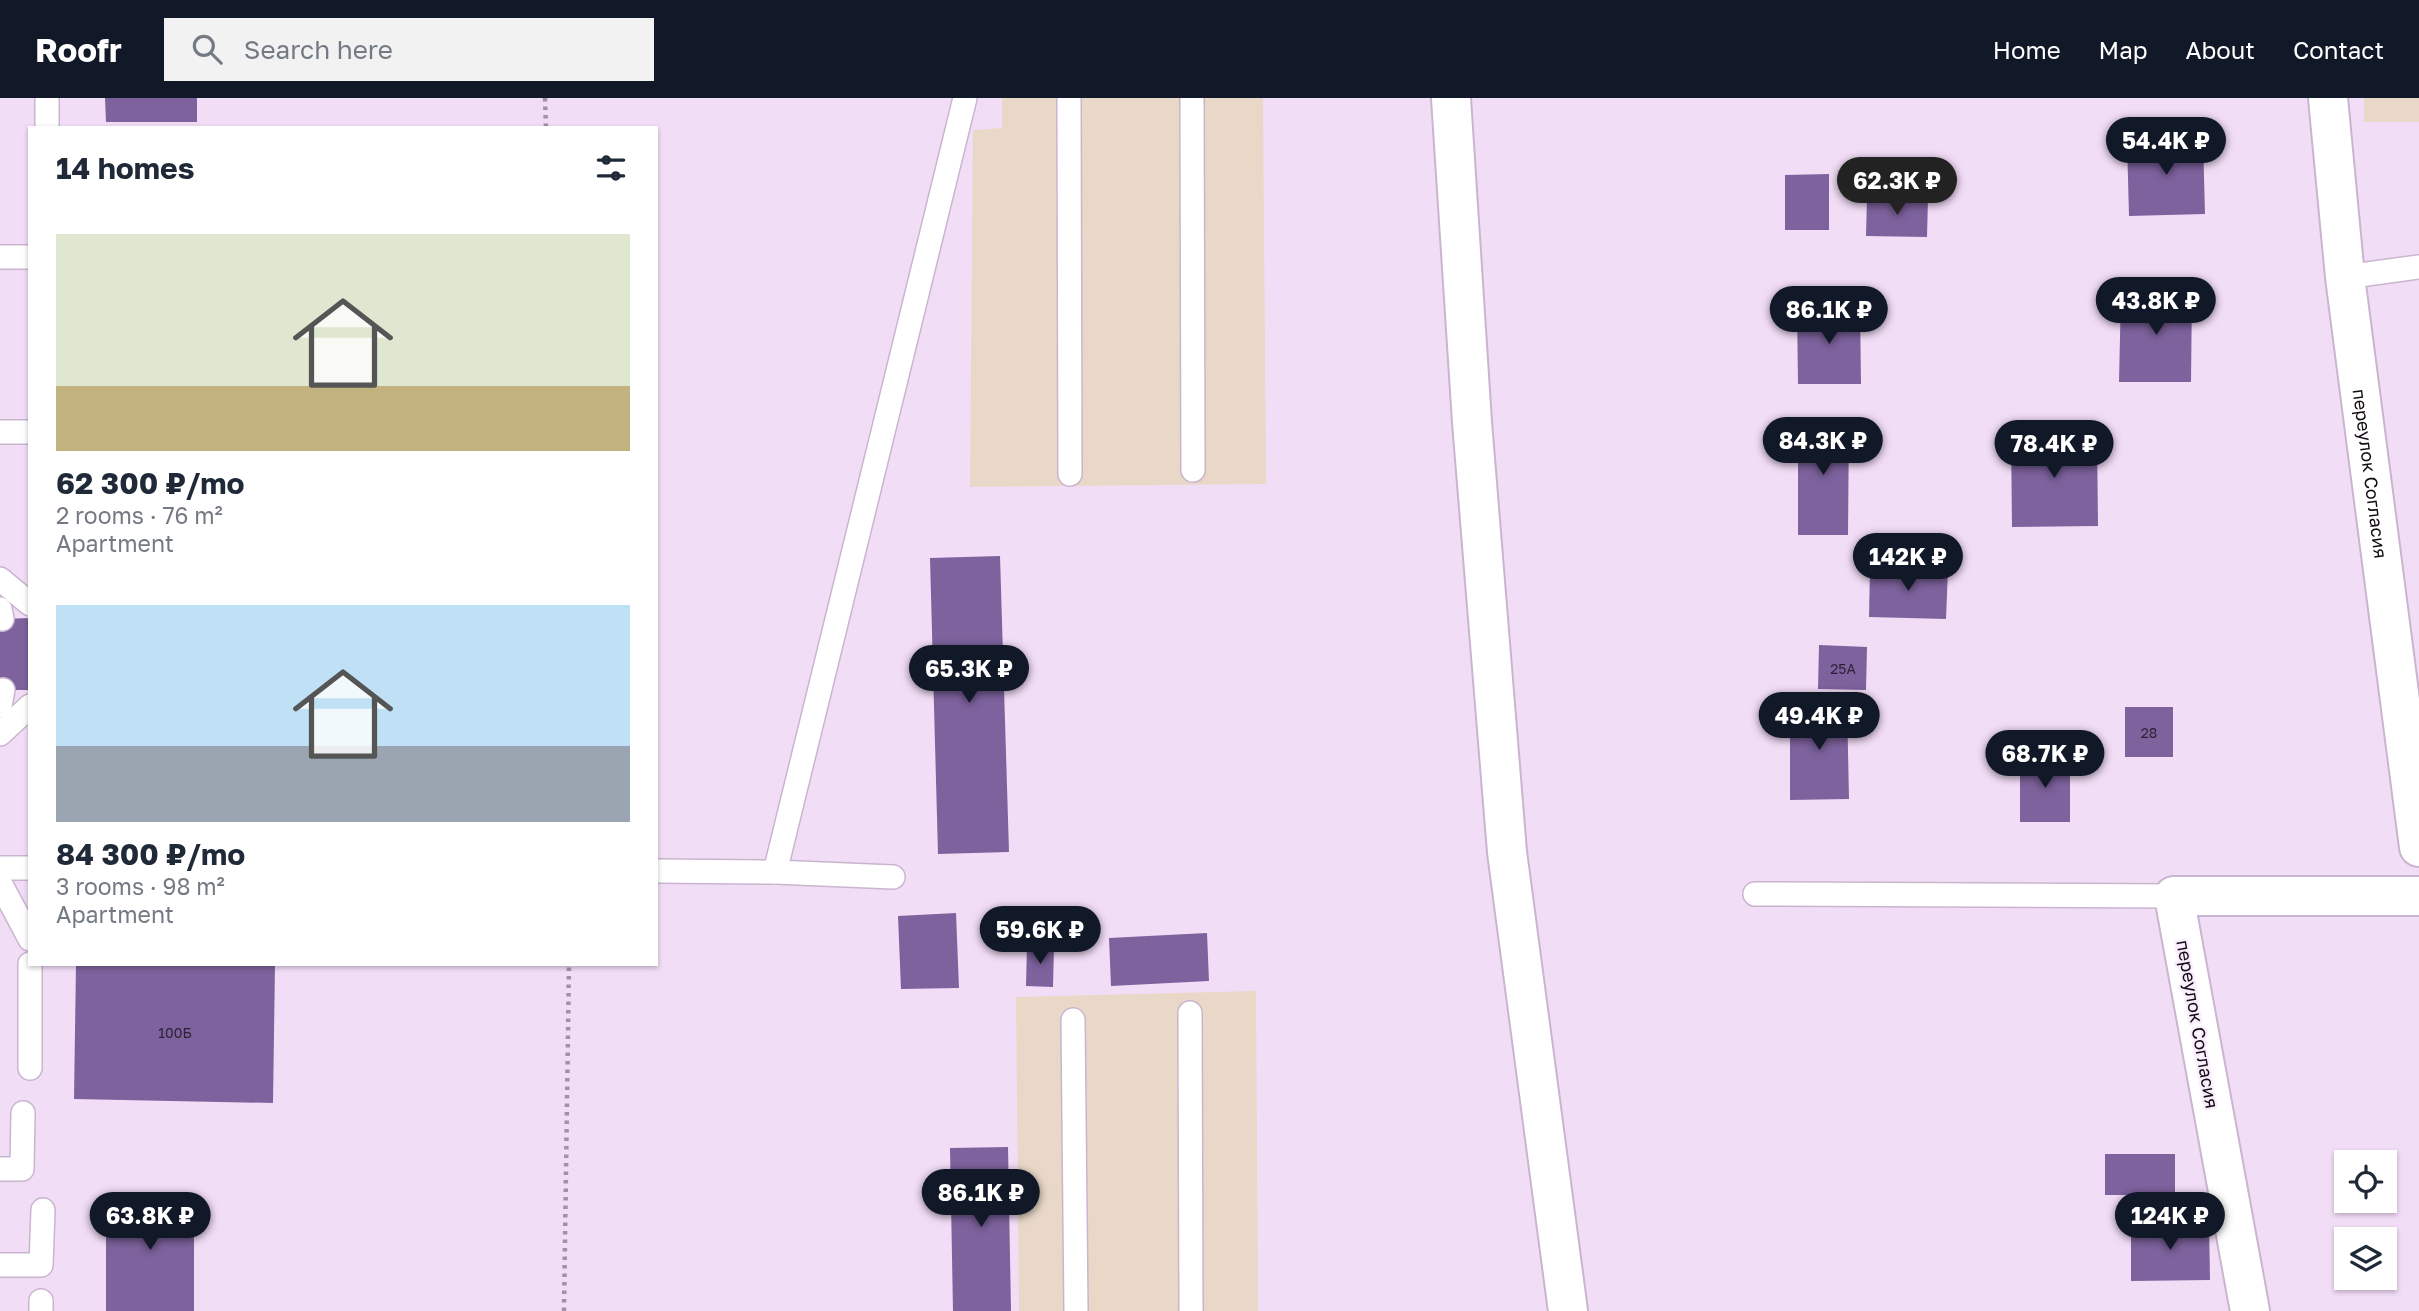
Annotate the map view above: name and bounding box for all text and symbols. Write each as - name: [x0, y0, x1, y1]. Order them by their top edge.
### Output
- search box: [164, 18, 654, 81]
- text: Roofr: [35, 30, 122, 69]
- icon: search: [188, 30, 226, 68]
- text: Search here: [244, 34, 393, 65]
- text: Home: [1993, 35, 2061, 64]
- text: Map: [2099, 35, 2148, 64]
- text: About: [2186, 35, 2255, 64]
- text: Contact: [2293, 35, 2384, 64]
- pin: 54.4K ₽: [2101, 118, 2231, 177]
- text: 54.4K ₽: [2122, 126, 2210, 154]
- icon: filters: [592, 149, 630, 187]
- text: 14 homes: [56, 150, 195, 186]
- pin: 62.3K ₽: [1832, 158, 1962, 217]
- text: 62.3K ₽: [1853, 166, 1941, 194]
- pin: 43.8K ₽: [2091, 278, 2221, 337]
- icon: home: [280, 280, 406, 406]
- pin: 86.1K ₽: [1764, 286, 1894, 346]
- text: 43.8K ₽: [2112, 286, 2200, 314]
- text: 86.1K ₽: [1786, 295, 1872, 323]
- street label: переулок Согласия: [2349, 387, 2392, 560]
- pin: 84.3K ₽: [1758, 418, 1888, 477]
- pin: 78.4K ₽: [1989, 420, 2119, 480]
- text: 84.3K ₽: [1779, 426, 1867, 454]
- text: 78.4K ₽: [2011, 429, 2097, 457]
- text: 62 300 ₽/mo: [56, 465, 245, 501]
- text: 2 rooms · 76 m²: [56, 501, 223, 529]
- text: Apartment: [56, 529, 174, 557]
- pin: 142K ₽: [1851, 533, 1965, 593]
- text: 142K ₽: [1869, 542, 1947, 570]
- pin: 65.3K ₽: [904, 646, 1034, 705]
- icon: home: [280, 651, 406, 777]
- text: 65.3K ₽: [925, 654, 1013, 682]
- house number: 25А: [1830, 660, 1856, 677]
- pin: 49.4K ₽: [1754, 692, 1884, 752]
- text: 49.4K ₽: [1775, 701, 1863, 729]
- house number: 28: [2141, 724, 2157, 741]
- pin: 68.7K ₽: [1980, 730, 2110, 790]
- text: 68.7K ₽: [2001, 739, 2089, 767]
- text: 84 300 ₽/mo: [56, 836, 245, 872]
- text: 3 rooms · 98 m²: [56, 872, 225, 900]
- text: Apartment: [56, 900, 174, 928]
- pin: 59.6K ₽: [975, 906, 1105, 966]
- text: 59.6K ₽: [996, 915, 1084, 943]
- street label: переулок Согласия: [2172, 938, 2224, 1110]
- house number: 100Б: [158, 1024, 192, 1041]
- map controls: [2334, 1150, 2397, 1290]
- button: locate: [2334, 1150, 2397, 1213]
- pin: 86.1K ₽: [916, 1170, 1046, 1229]
- text: 86.1K ₽: [938, 1178, 1024, 1206]
- pin: 63.8K ₽: [85, 1192, 215, 1252]
- pin: 124K ₽: [2113, 1192, 2227, 1252]
- text: 63.8K ₽: [106, 1201, 194, 1229]
- text: 124K ₽: [2131, 1201, 2209, 1229]
- button: layers: [2334, 1227, 2397, 1290]

